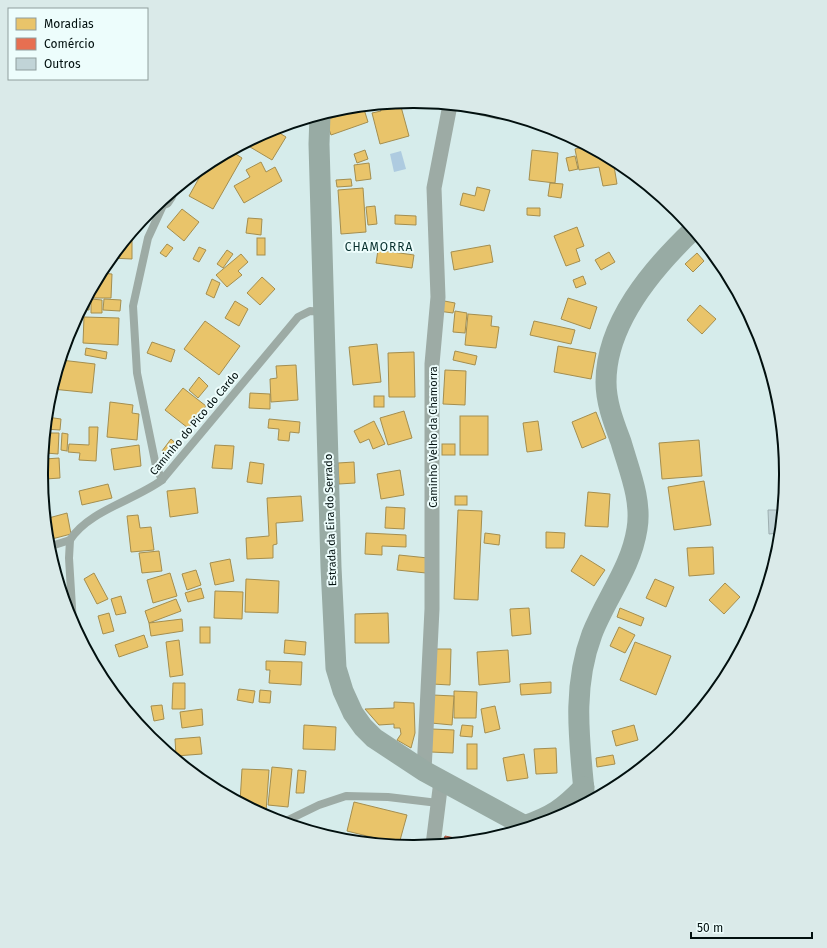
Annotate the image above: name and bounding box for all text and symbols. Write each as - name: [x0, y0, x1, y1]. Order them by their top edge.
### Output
- legend: [8, 8, 148, 80]
- text: Moradias: [44, 17, 94, 31]
- text: Comércio: [44, 37, 95, 51]
- text: Outros: [44, 57, 81, 71]
- district label: CHAMORRA: [345, 240, 413, 254]
- street label: Caminho Velho da Chamorra: [427, 366, 440, 508]
- street label: Caminho do Pico do Cardo: [147, 369, 242, 478]
- street label: Estrada da Eira do Serrado: [322, 454, 339, 586]
- scale bar: [691, 914, 812, 940]
- text: 50 m: [697, 921, 723, 935]

